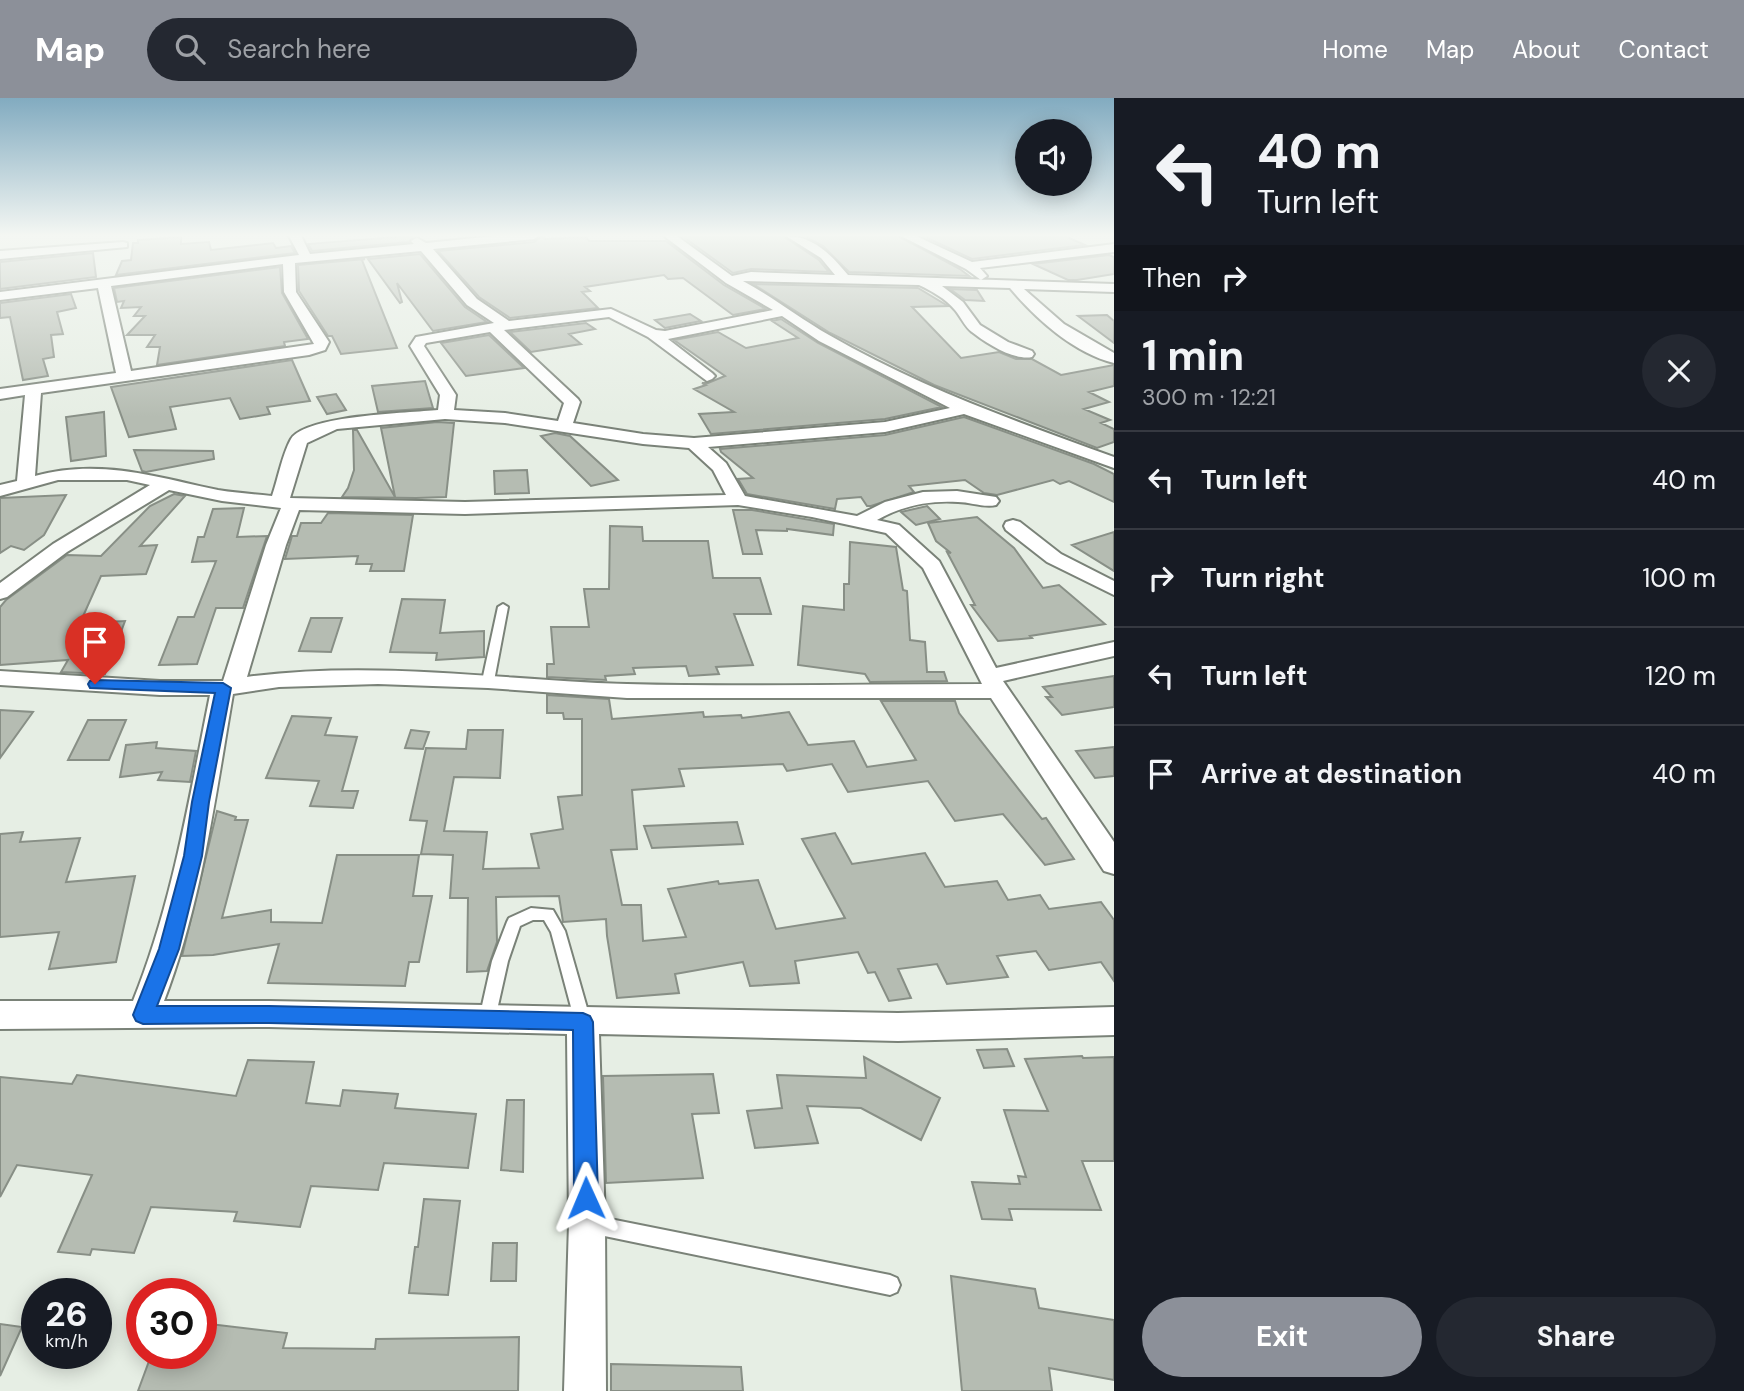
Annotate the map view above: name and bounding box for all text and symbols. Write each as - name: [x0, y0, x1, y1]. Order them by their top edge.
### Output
- search box: [147, 18, 637, 81]
- text: Map: [35, 28, 105, 71]
- icon: search: [171, 30, 209, 68]
- text: Search here: [227, 32, 371, 66]
- text: Home: [1322, 34, 1388, 65]
- text: Map: [1426, 34, 1474, 65]
- text: About: [1512, 34, 1581, 65]
- text: Contact: [1619, 34, 1709, 65]
- map controls: [1015, 119, 1092, 196]
- button: sound: [1015, 119, 1092, 196]
- text: 40 m: [1257, 119, 1381, 183]
- icon: left: [1142, 126, 1233, 217]
- text: Turn left: [1257, 181, 1379, 223]
- icon: right: [1215, 259, 1253, 297]
- text: Then: [1142, 261, 1201, 295]
- text: 1 min: [1142, 328, 1244, 383]
- button: close: [1642, 334, 1716, 408]
- text: 300 m · 12:21: [1142, 382, 1276, 412]
- icon: left: [1142, 461, 1180, 499]
- text: Turn left: [1201, 463, 1308, 497]
- text: 40 m: [1652, 463, 1716, 497]
- icon: right: [1142, 559, 1180, 597]
- text: Turn right: [1201, 561, 1325, 595]
- text: 100 m: [1642, 561, 1716, 595]
- pin: [65, 612, 125, 684]
- icon: arrive: [76, 623, 114, 661]
- icon: left: [1142, 657, 1180, 695]
- text: Turn left: [1201, 659, 1308, 693]
- text: 120 m: [1645, 659, 1716, 693]
- icon: arrive: [1142, 755, 1180, 793]
- text: Arrive at destination: [1201, 757, 1462, 791]
- text: 40 m: [1652, 757, 1716, 791]
- position arrow: [549, 1161, 623, 1235]
- speed limit sign: 30: [126, 1278, 217, 1369]
- text: 26: [45, 1291, 88, 1337]
- button: Exit: [1142, 1297, 1422, 1377]
- button: Share: [1436, 1297, 1716, 1377]
- text: km/h: [45, 1329, 88, 1353]

